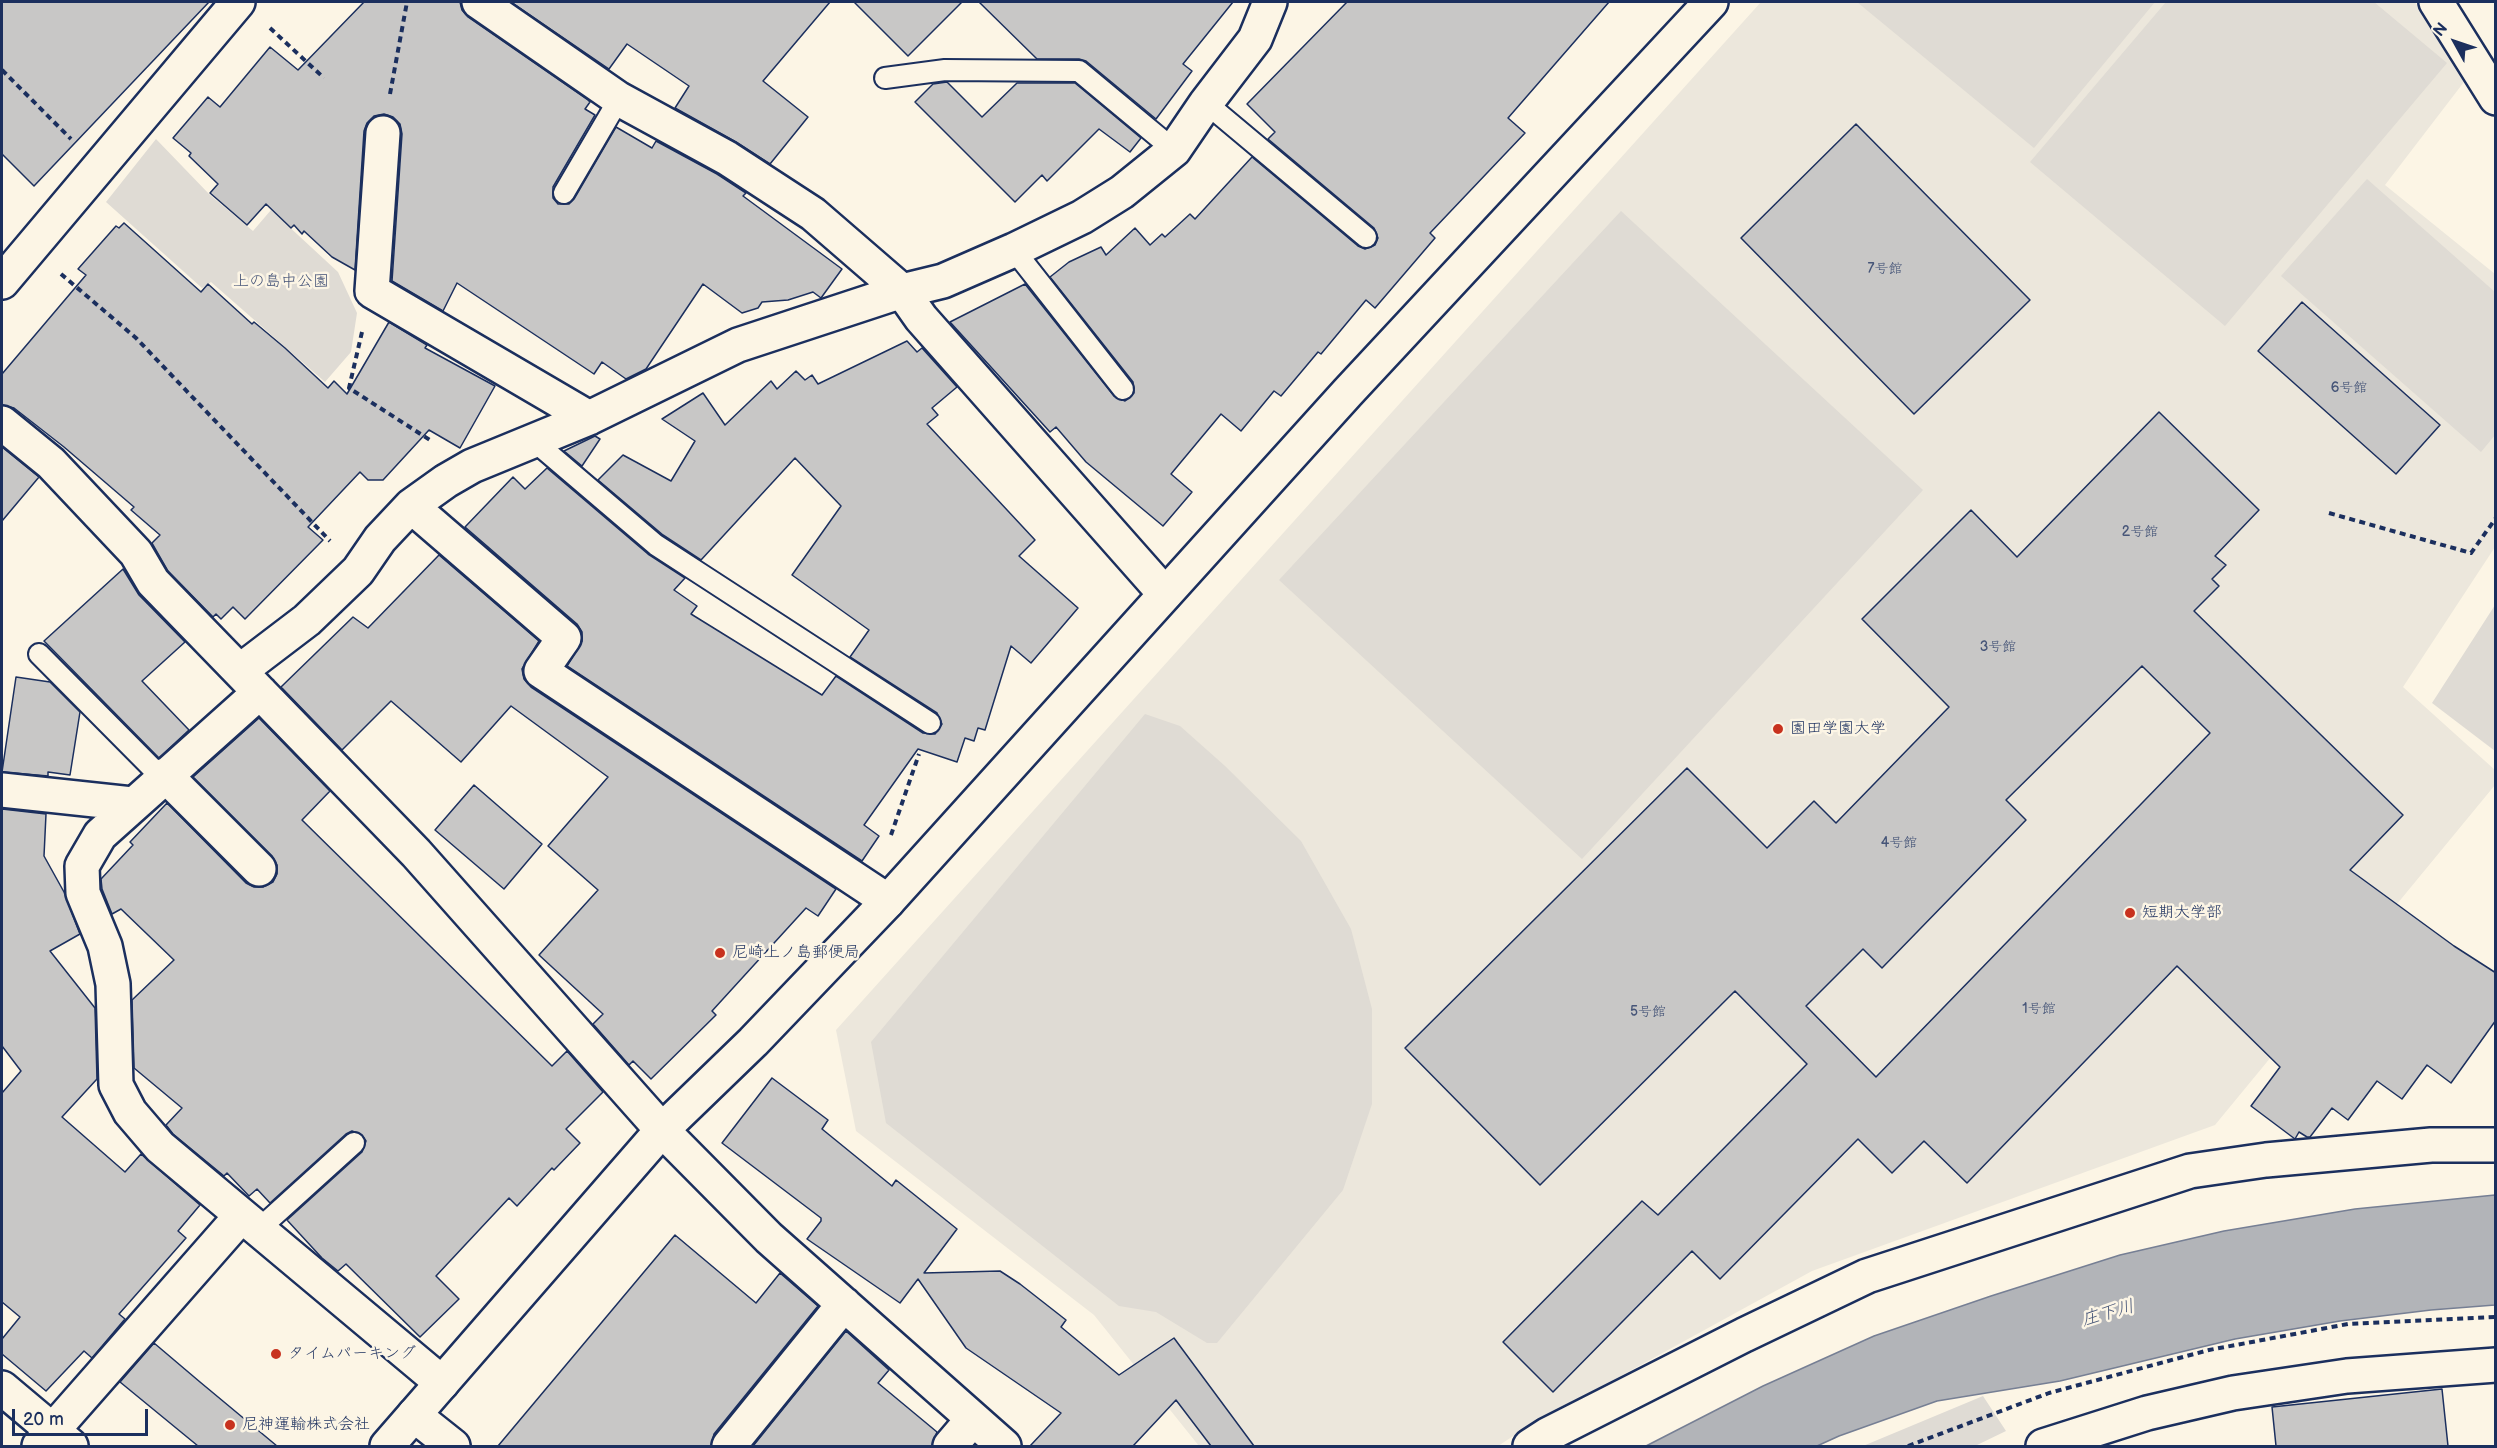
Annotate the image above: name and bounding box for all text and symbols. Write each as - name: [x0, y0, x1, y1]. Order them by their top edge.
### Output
- north arrow: [2425, 12, 2485, 72]
- text: N: [2430, 19, 2452, 41]
- house number: 7号館: [1868, 261, 1902, 277]
- park label: 上の島中公園: [233, 272, 329, 292]
- house number: 6号館: [2331, 380, 2367, 396]
- house number: 2号館: [2122, 524, 2158, 540]
- house number: 3号館: [1980, 639, 2016, 655]
- place label: 園田学園大学: [1790, 719, 1886, 739]
- marker: 園田学園大学: [1771, 722, 1785, 736]
- house number: 4号館: [1881, 835, 1917, 851]
- place label: 短期大学部: [2142, 903, 2222, 923]
- marker: 短期大学部: [2123, 906, 2137, 920]
- place label: 尼崎上ノ島郵便局: [732, 943, 860, 963]
- marker: 尼崎上ノ島郵便局: [713, 946, 727, 960]
- house number: 1号館: [2022, 1001, 2056, 1017]
- house number: 5号館: [1630, 1004, 1666, 1020]
- water label: 庄下川: [2079, 1296, 2137, 1332]
- place label: タイムパーキング: [288, 1344, 416, 1364]
- marker: タイムパーキング: [269, 1347, 283, 1361]
- scale bar: [15, 1397, 152, 1435]
- text: 20 m: [23, 1409, 64, 1430]
- place label: 尼神運輸株式会社: [242, 1415, 370, 1435]
- marker: 尼神運輸株式会社: [223, 1418, 237, 1432]

